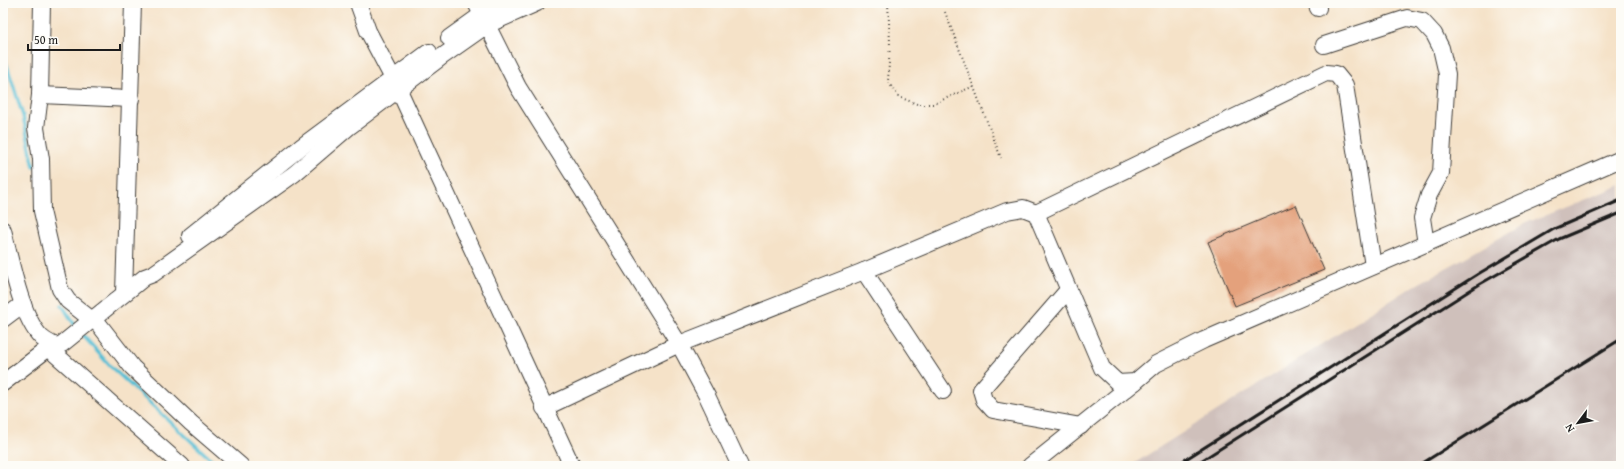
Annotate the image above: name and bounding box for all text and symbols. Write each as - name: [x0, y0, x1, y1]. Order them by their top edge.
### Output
- scale bar: [28, 26, 120, 52]
- text: 50 m: [34, 31, 58, 48]
- north arrow: [1558, 403, 1598, 443]
- text: N: [1560, 420, 1578, 436]

